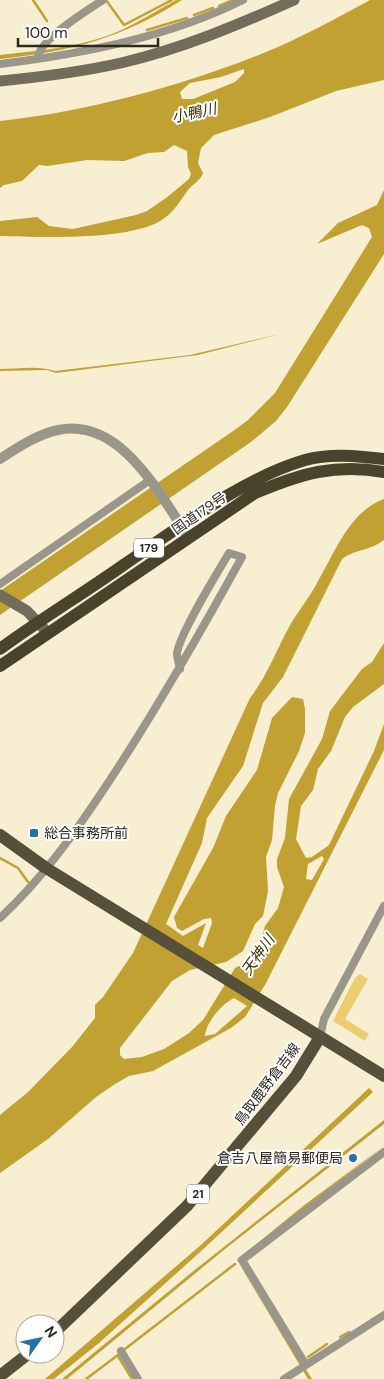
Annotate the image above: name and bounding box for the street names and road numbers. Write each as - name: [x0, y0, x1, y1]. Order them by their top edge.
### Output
- street label: 国道179号: [168, 488, 230, 538]
- road number: 179: [134, 538, 164, 558]
- street label: 鳥取鹿野倉吉線: [230, 1039, 304, 1129]
- road number: 21: [187, 1184, 209, 1204]

